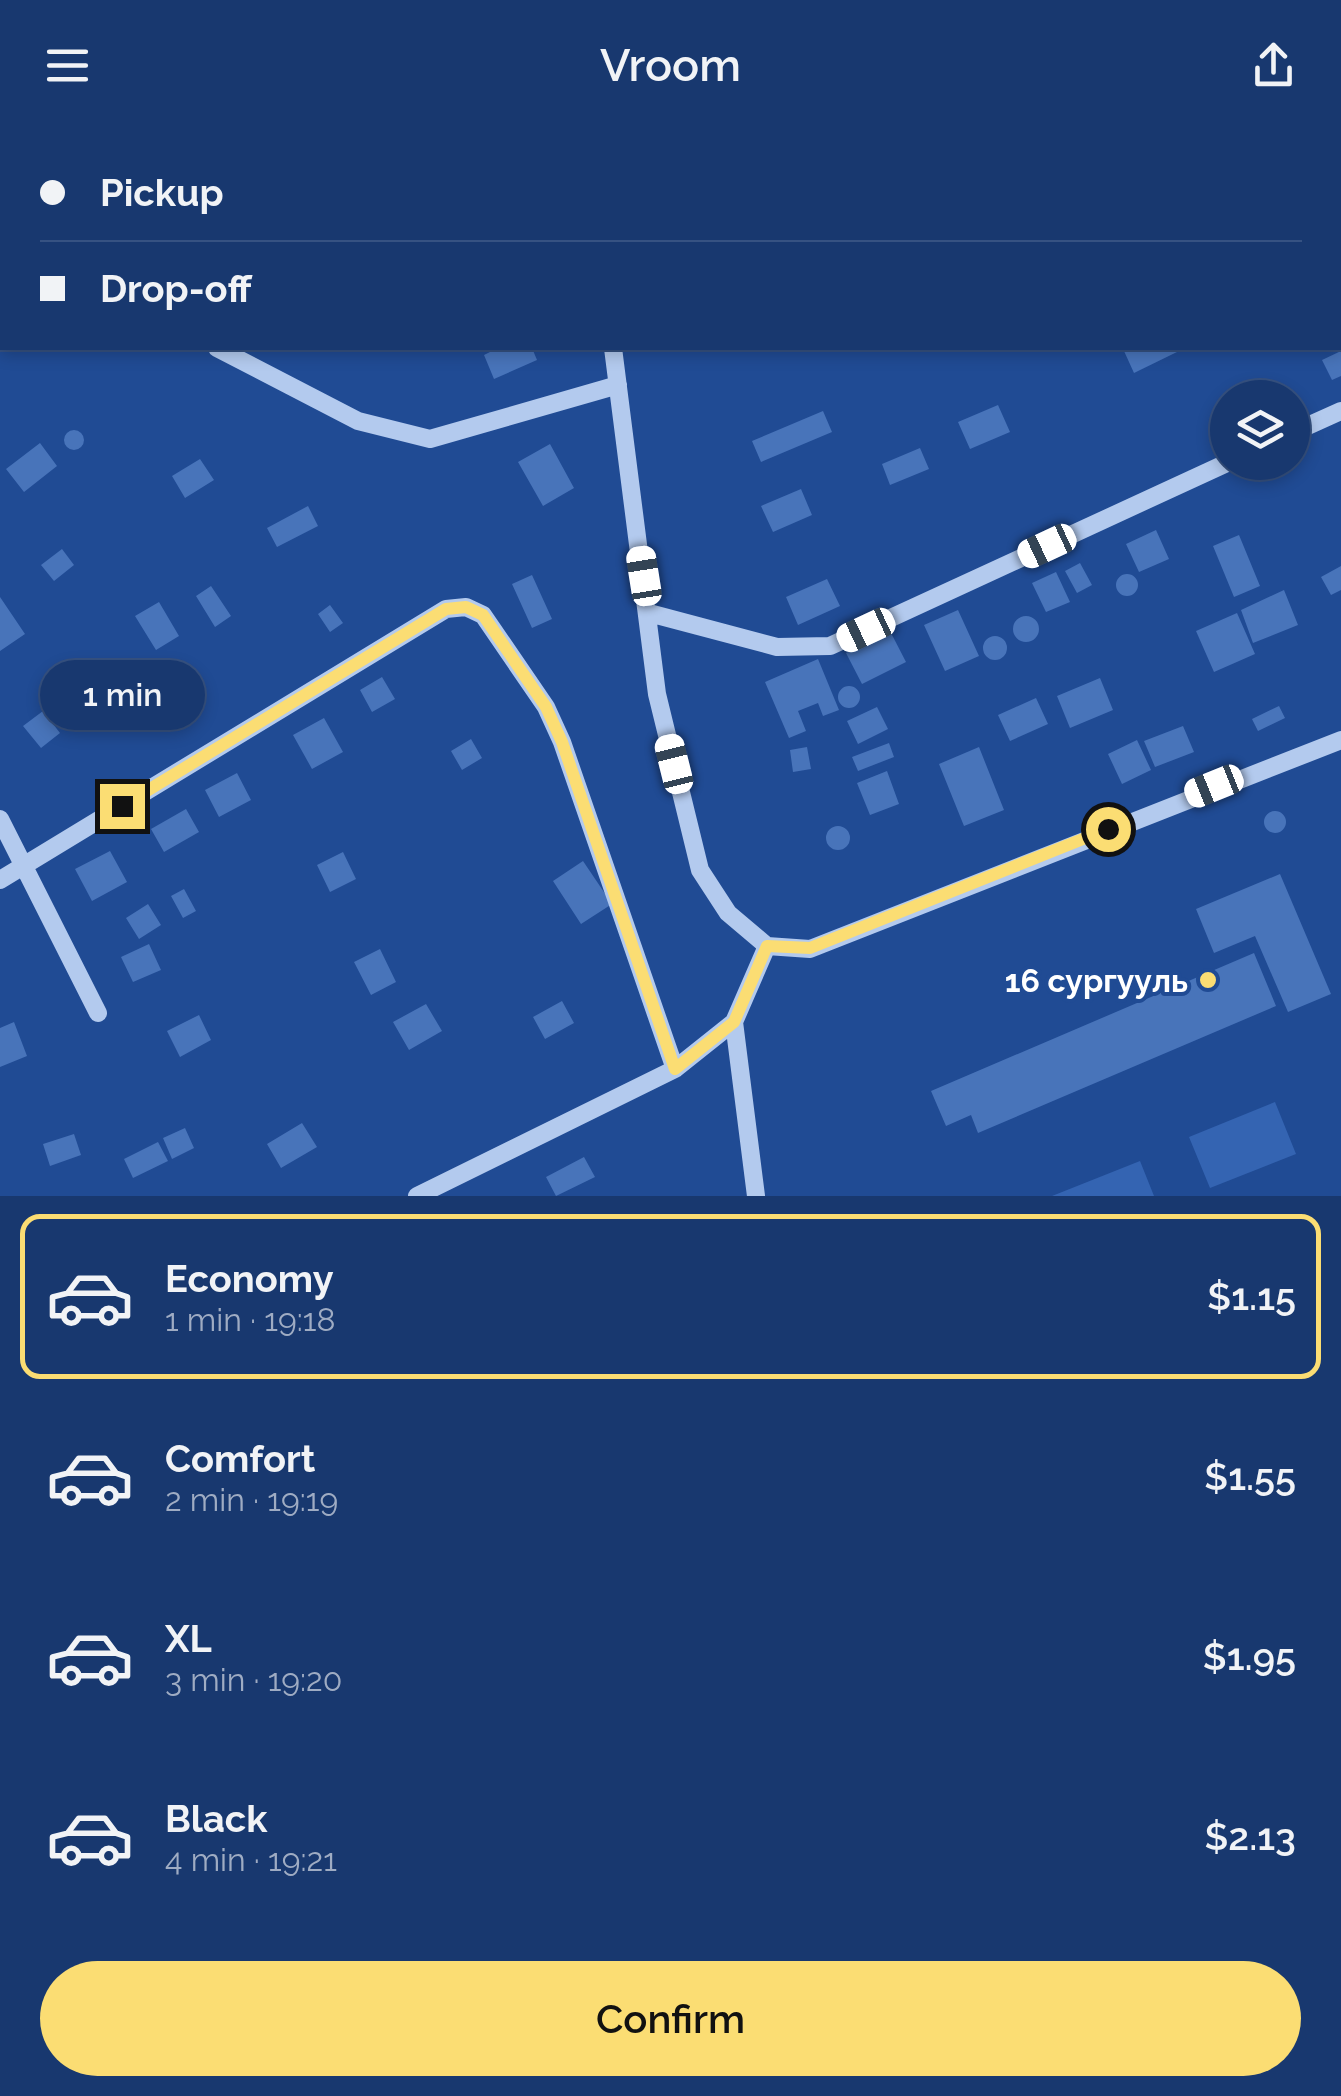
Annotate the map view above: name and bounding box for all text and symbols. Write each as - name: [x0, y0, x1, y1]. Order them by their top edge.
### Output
- icon: menu: [40, 38, 95, 93]
- icon: share: [1246, 38, 1301, 93]
- text: Vroom: [600, 39, 741, 92]
- text: Pickup: [100, 170, 224, 215]
- text: Drop-off: [100, 266, 252, 311]
- map controls: [1210, 380, 1310, 480]
- button: layers: [1210, 380, 1310, 480]
- car: [1013, 520, 1081, 572]
- car: [624, 544, 664, 608]
- car: [832, 604, 900, 656]
- callout: 1 min: [39, 661, 204, 731]
- text: 1 min: [83, 676, 162, 713]
- car: [652, 731, 696, 797]
- car: [1181, 761, 1247, 811]
- route end: [100, 784, 145, 829]
- route start: [1086, 807, 1131, 852]
- place label: 16 сургууль: [1005, 962, 1188, 999]
- marker: 16 сургууль: [1197, 969, 1219, 991]
- icon: car: [45, 1252, 135, 1342]
- text: Economy: [165, 1256, 334, 1301]
- text: $1.15: [1207, 1274, 1296, 1319]
- text: 1 min · 19:18: [165, 1301, 335, 1338]
- icon: car: [45, 1432, 135, 1522]
- text: Comfort: [165, 1436, 315, 1481]
- text: $1.55: [1204, 1454, 1296, 1499]
- text: 2 min · 19:19: [165, 1481, 338, 1518]
- icon: car: [45, 1612, 135, 1702]
- text: XL: [165, 1616, 212, 1661]
- text: $1.95: [1203, 1634, 1296, 1679]
- text: 3 min · 19:20: [165, 1661, 342, 1698]
- icon: car: [45, 1792, 135, 1882]
- text: Black: [165, 1796, 267, 1841]
- text: $2.13: [1204, 1814, 1296, 1859]
- text: 4 min · 19:21: [165, 1841, 337, 1878]
- button: Confirm: [40, 1961, 1301, 2076]

